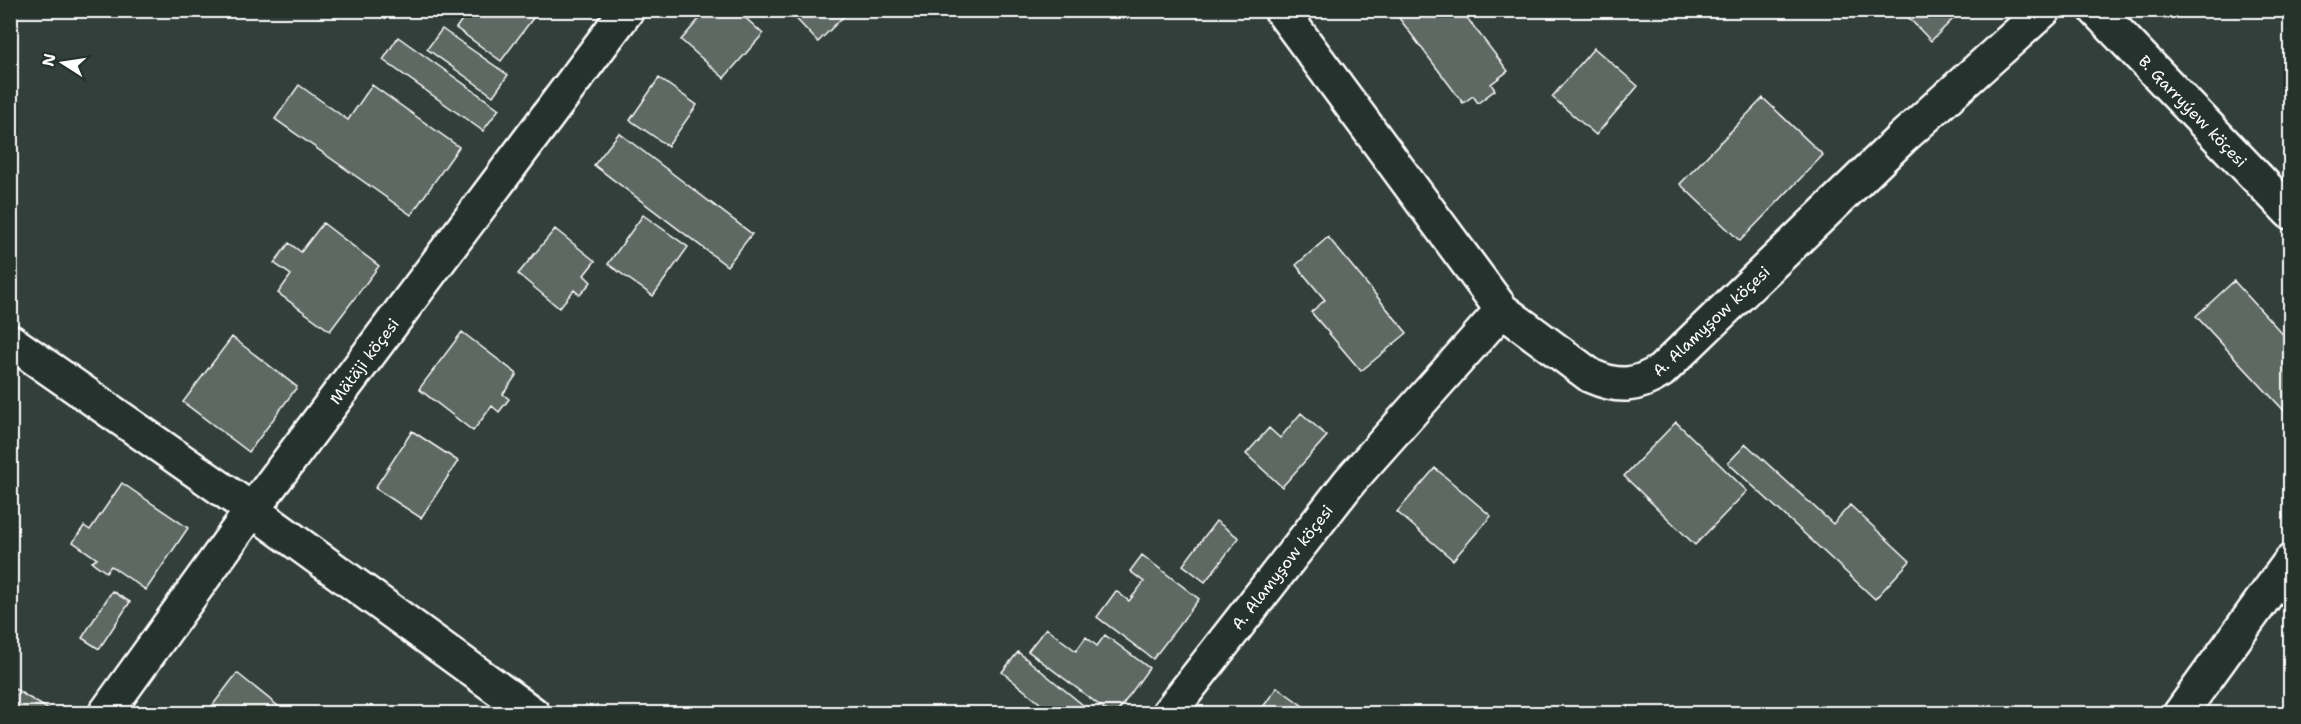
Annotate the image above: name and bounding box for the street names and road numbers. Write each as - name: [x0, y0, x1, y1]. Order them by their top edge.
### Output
- street label: B. Garryýew köçesi: [2134, 51, 2251, 172]
- street label: A. Alamyşow köçesi: [1648, 261, 1775, 381]
- street label: Mätäji köçesi: [325, 314, 404, 409]
- street label: A. Alamyşow köçesi: [1227, 500, 1338, 634]

